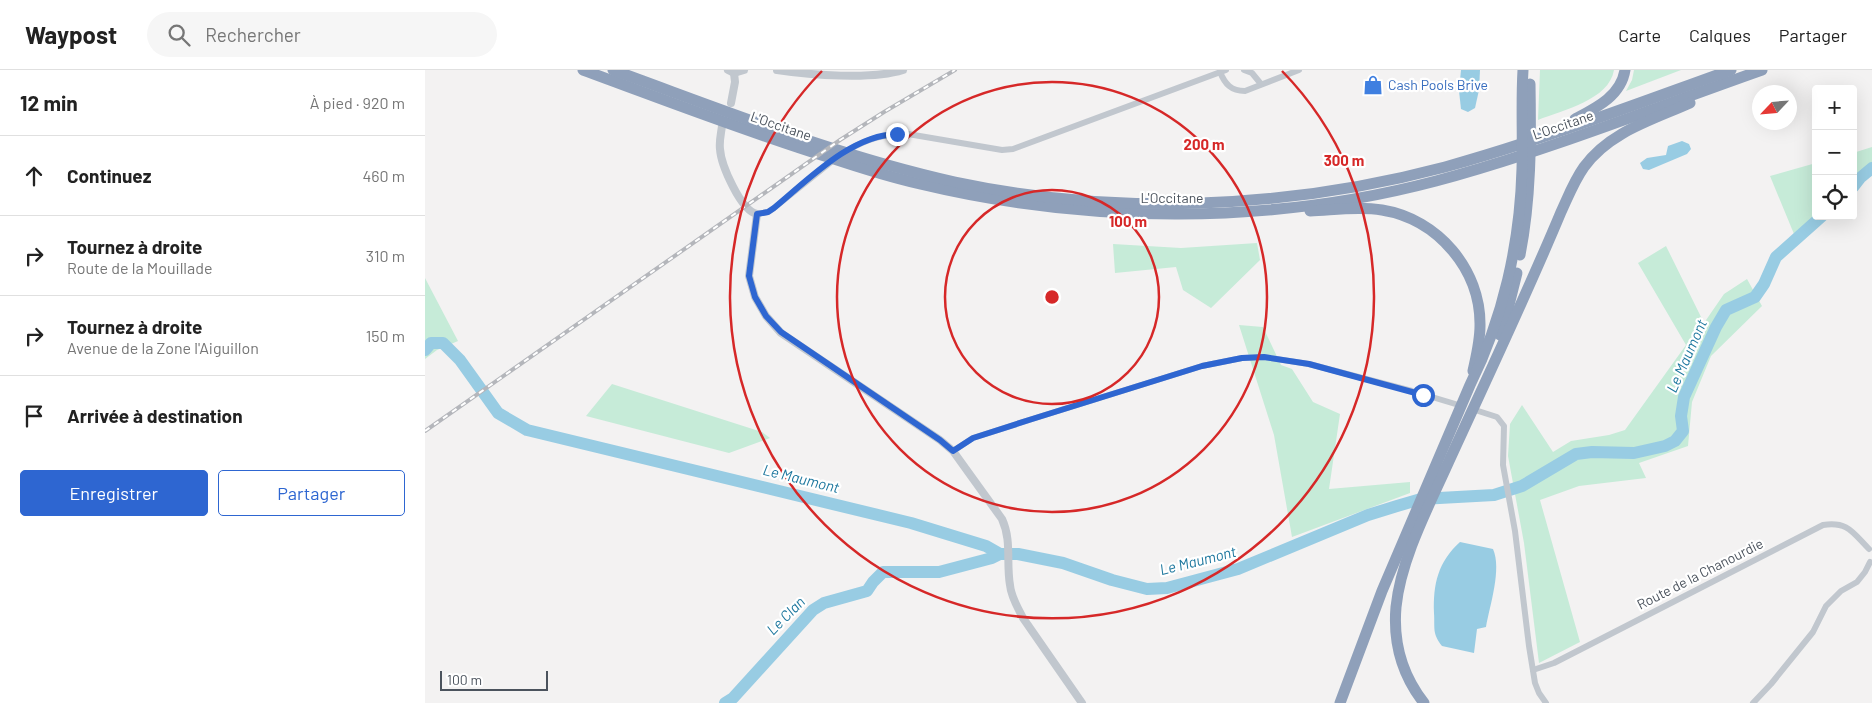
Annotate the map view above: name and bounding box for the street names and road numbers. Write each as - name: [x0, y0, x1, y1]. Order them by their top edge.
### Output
- street label: L'Occitane: [1530, 106, 1595, 143]
- street label: L'Occitane: [749, 107, 814, 144]
- street label: L'Occitane: [1140, 189, 1204, 206]
- street label: Route de la Chanourdie: [1634, 534, 1766, 613]

